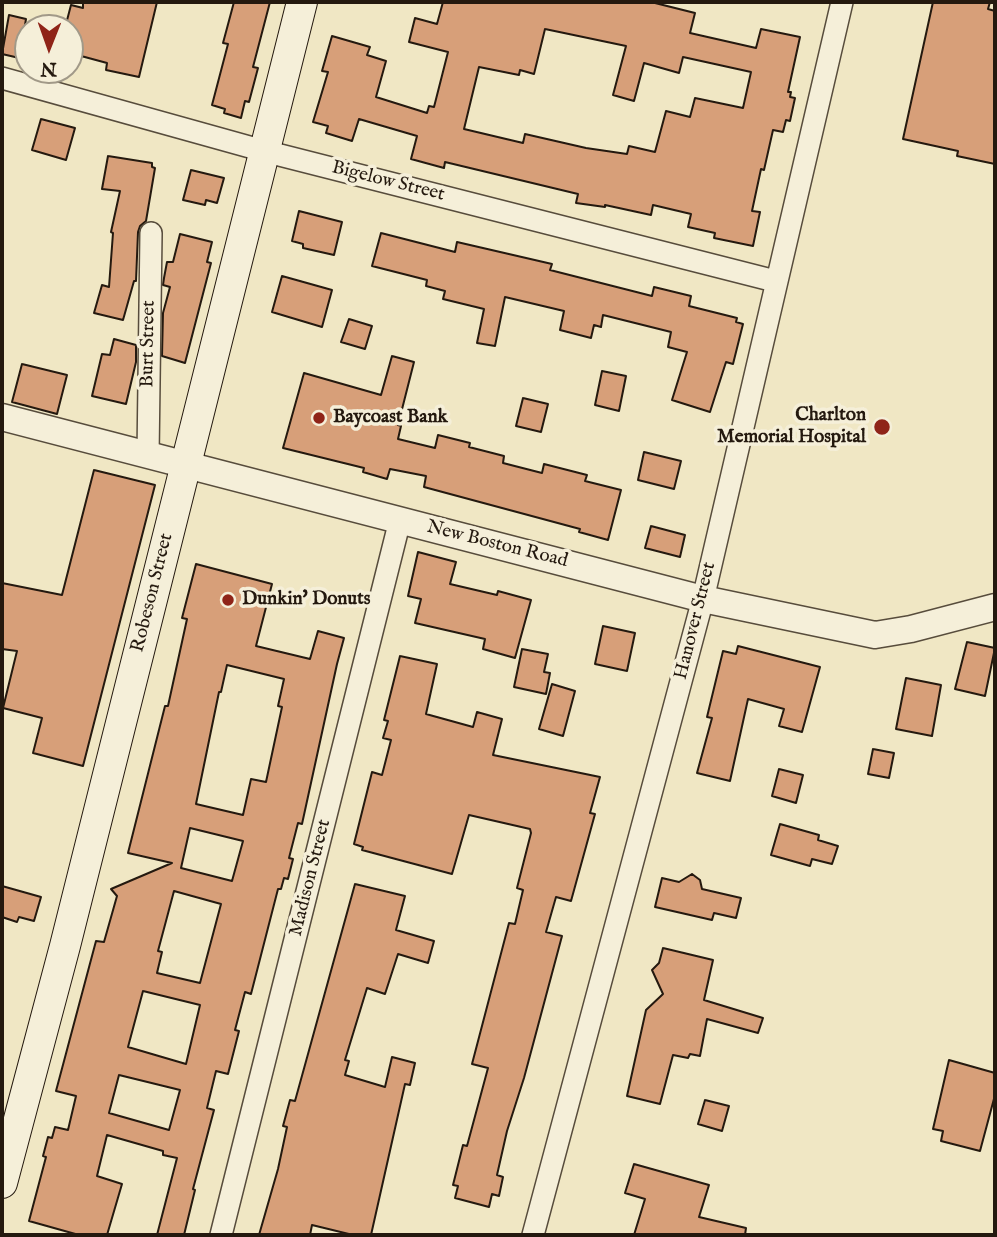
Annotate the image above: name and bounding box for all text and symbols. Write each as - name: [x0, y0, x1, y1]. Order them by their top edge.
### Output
- north arrow: [14, 14, 84, 84]
- text: N: [40, 56, 57, 80]
- street label: Bigelow Street: [329, 157, 447, 207]
- street label: Burt Street: [137, 300, 161, 388]
- place label: Charlton Memorial Hospital: [717, 405, 866, 449]
- place label: Baycoast Bank: [333, 407, 448, 429]
- marker: Baycoast Bank: [311, 410, 327, 426]
- marker: Charlton Memorial Hospital: [872, 417, 892, 437]
- street label: New Boston Road: [424, 516, 570, 574]
- street label: Robeson Street: [127, 531, 179, 655]
- street label: Hanover Street: [670, 560, 722, 682]
- place label: Dunkin' Donuts: [242, 589, 370, 611]
- marker: Dunkin' Donuts: [220, 592, 236, 608]
- street label: Madison Street: [285, 817, 337, 939]

